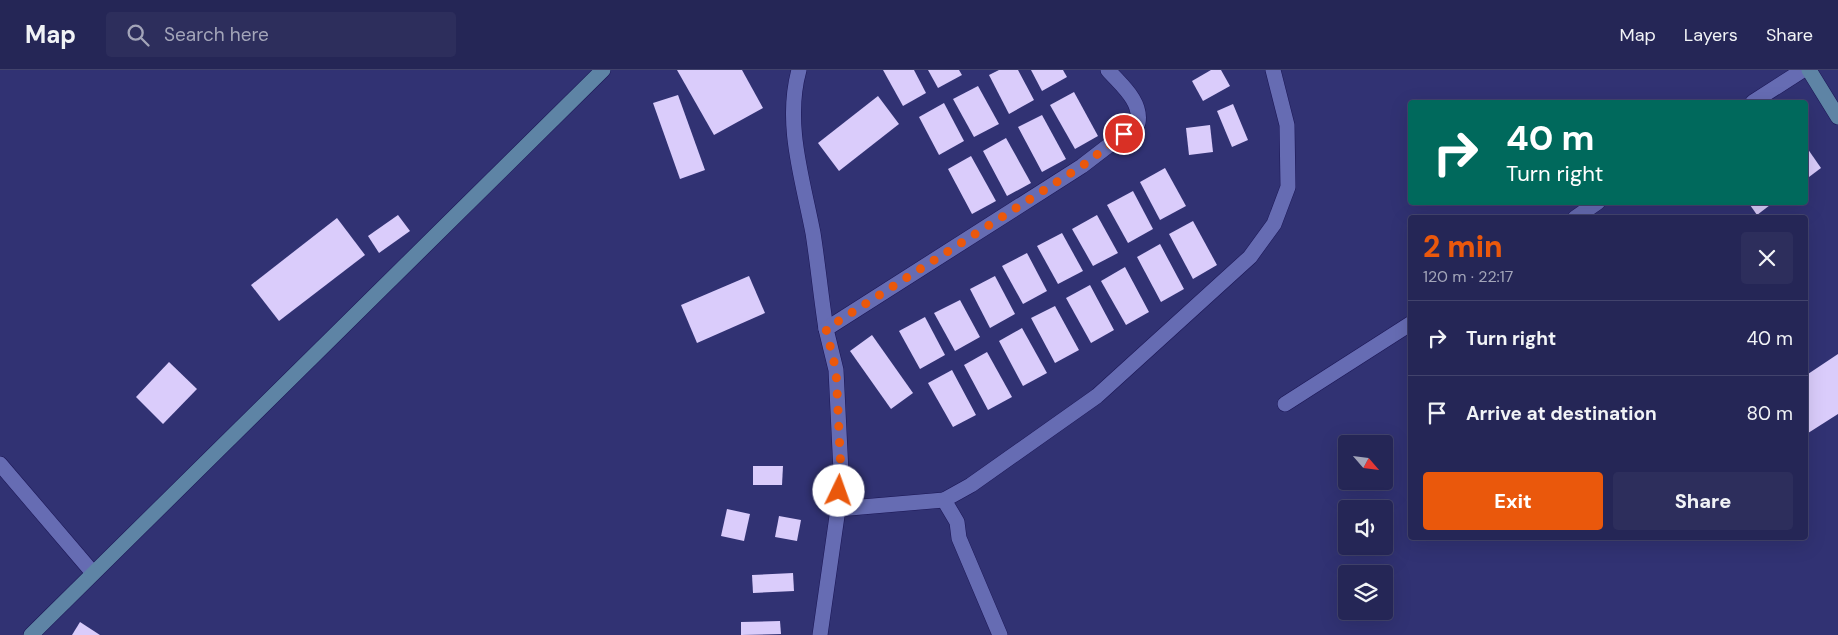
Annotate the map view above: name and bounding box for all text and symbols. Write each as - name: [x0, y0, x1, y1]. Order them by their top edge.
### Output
- search box: [106, 12, 456, 57]
- text: Map: [25, 19, 76, 50]
- icon: search: [124, 21, 152, 49]
- text: Search here: [164, 22, 269, 47]
- text: Map: [1620, 23, 1656, 47]
- text: Layers: [1684, 23, 1738, 47]
- text: Share: [1766, 23, 1813, 47]
- pin: [1103, 113, 1145, 155]
- text: 40 m: [1506, 115, 1595, 161]
- icon: arrive: [1110, 120, 1138, 148]
- icon: right: [1423, 120, 1488, 185]
- text: Turn right: [1506, 159, 1603, 188]
- text: 2 min: [1423, 227, 1503, 266]
- button: close: [1741, 232, 1793, 284]
- text: 120 m · 22:17: [1423, 266, 1513, 287]
- icon: right: [1423, 324, 1451, 352]
- text: Turn right: [1466, 326, 1556, 351]
- text: 40 m: [1746, 326, 1793, 351]
- icon: arrive: [1423, 399, 1451, 427]
- text: Arrive at destination: [1466, 401, 1657, 426]
- text: 80 m: [1746, 401, 1793, 426]
- north arrow: [1338, 435, 1392, 490]
- map controls: [1338, 435, 1393, 620]
- position arrow: [812, 464, 864, 516]
- button: Exit: [1423, 472, 1603, 530]
- button: Share: [1613, 472, 1793, 530]
- button: sound: [1338, 500, 1393, 555]
- button: layers: [1338, 565, 1393, 620]

